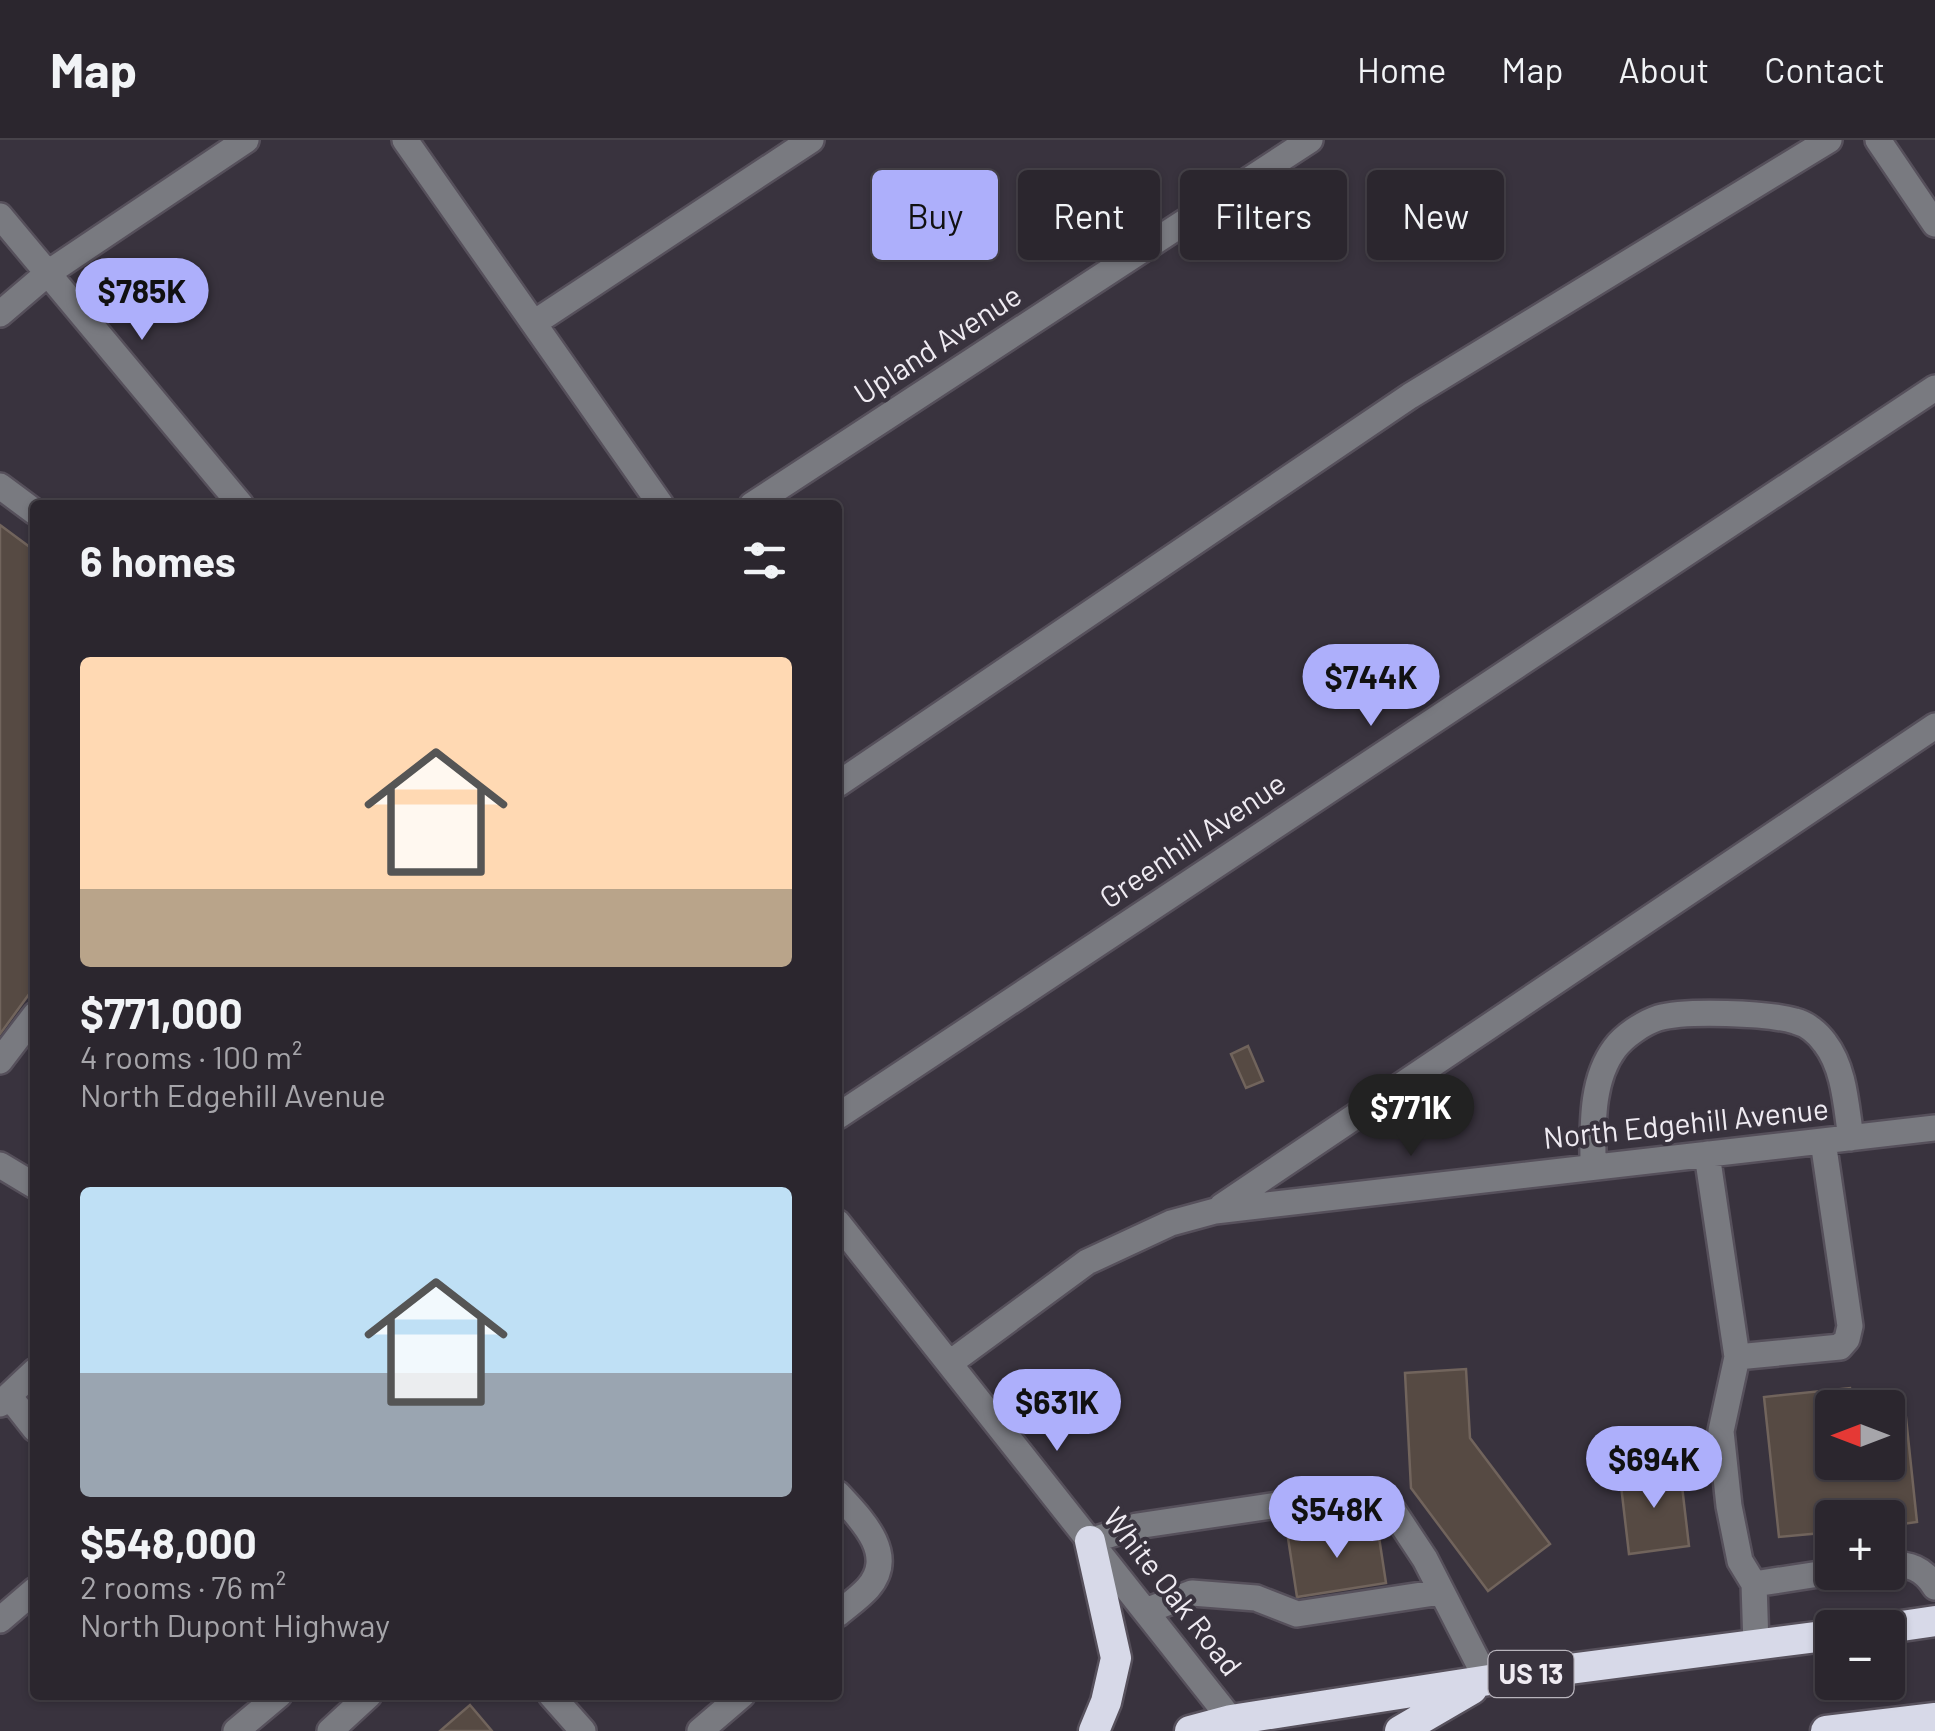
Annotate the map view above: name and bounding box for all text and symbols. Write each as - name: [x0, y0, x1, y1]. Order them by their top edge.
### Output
- text: Map: [50, 40, 137, 98]
- text: Home: [1357, 48, 1446, 90]
- text: Map: [1501, 48, 1564, 90]
- text: About: [1619, 48, 1709, 90]
- text: Contact: [1764, 48, 1885, 90]
- chip: Buy: [872, 170, 998, 260]
- chip: Rent: [1018, 170, 1160, 260]
- chip: Filters: [1180, 170, 1347, 260]
- chip: New: [1367, 170, 1504, 260]
- pin: $785K: [72, 258, 212, 343]
- text: $785K: [98, 271, 186, 309]
- street label: Upland Avenue: [847, 276, 1027, 411]
- icon: filters: [737, 533, 792, 588]
- text: 6 homes: [80, 535, 236, 585]
- pin: $744K: [1301, 644, 1441, 729]
- text: $744K: [1325, 657, 1417, 695]
- icon: home: [346, 722, 526, 902]
- street label: Greenhill Avenue: [1092, 764, 1292, 915]
- text: $771,000: [80, 987, 243, 1037]
- text: 4 rooms · 100 m²: [80, 1037, 302, 1075]
- pin: $771K: [1341, 1074, 1481, 1159]
- text: North Edgehill Avenue: [80, 1075, 386, 1113]
- text: $771K: [1370, 1087, 1452, 1125]
- street label: North Edgehill Avenue: [1541, 1089, 1830, 1155]
- icon: home: [346, 1252, 526, 1432]
- pin: $631K: [987, 1369, 1127, 1454]
- text: $631K: [1015, 1382, 1099, 1420]
- north arrow: [1815, 1390, 1905, 1480]
- map controls: [1815, 1390, 1905, 1700]
- pin: $694K: [1584, 1426, 1724, 1511]
- text: $694K: [1608, 1439, 1700, 1477]
- pin: $548K: [1267, 1476, 1407, 1561]
- text: $548K: [1291, 1489, 1383, 1527]
- street label: White Oak Road: [1097, 1499, 1250, 1682]
- button: +: [1815, 1500, 1905, 1590]
- text: $548,000: [80, 1517, 257, 1567]
- text: 2 rooms · 76 m²: [80, 1567, 286, 1605]
- text: North Dupont Highway: [80, 1605, 390, 1643]
- button: −: [1815, 1610, 1905, 1700]
- road number: US 13: [1488, 1651, 1574, 1697]

